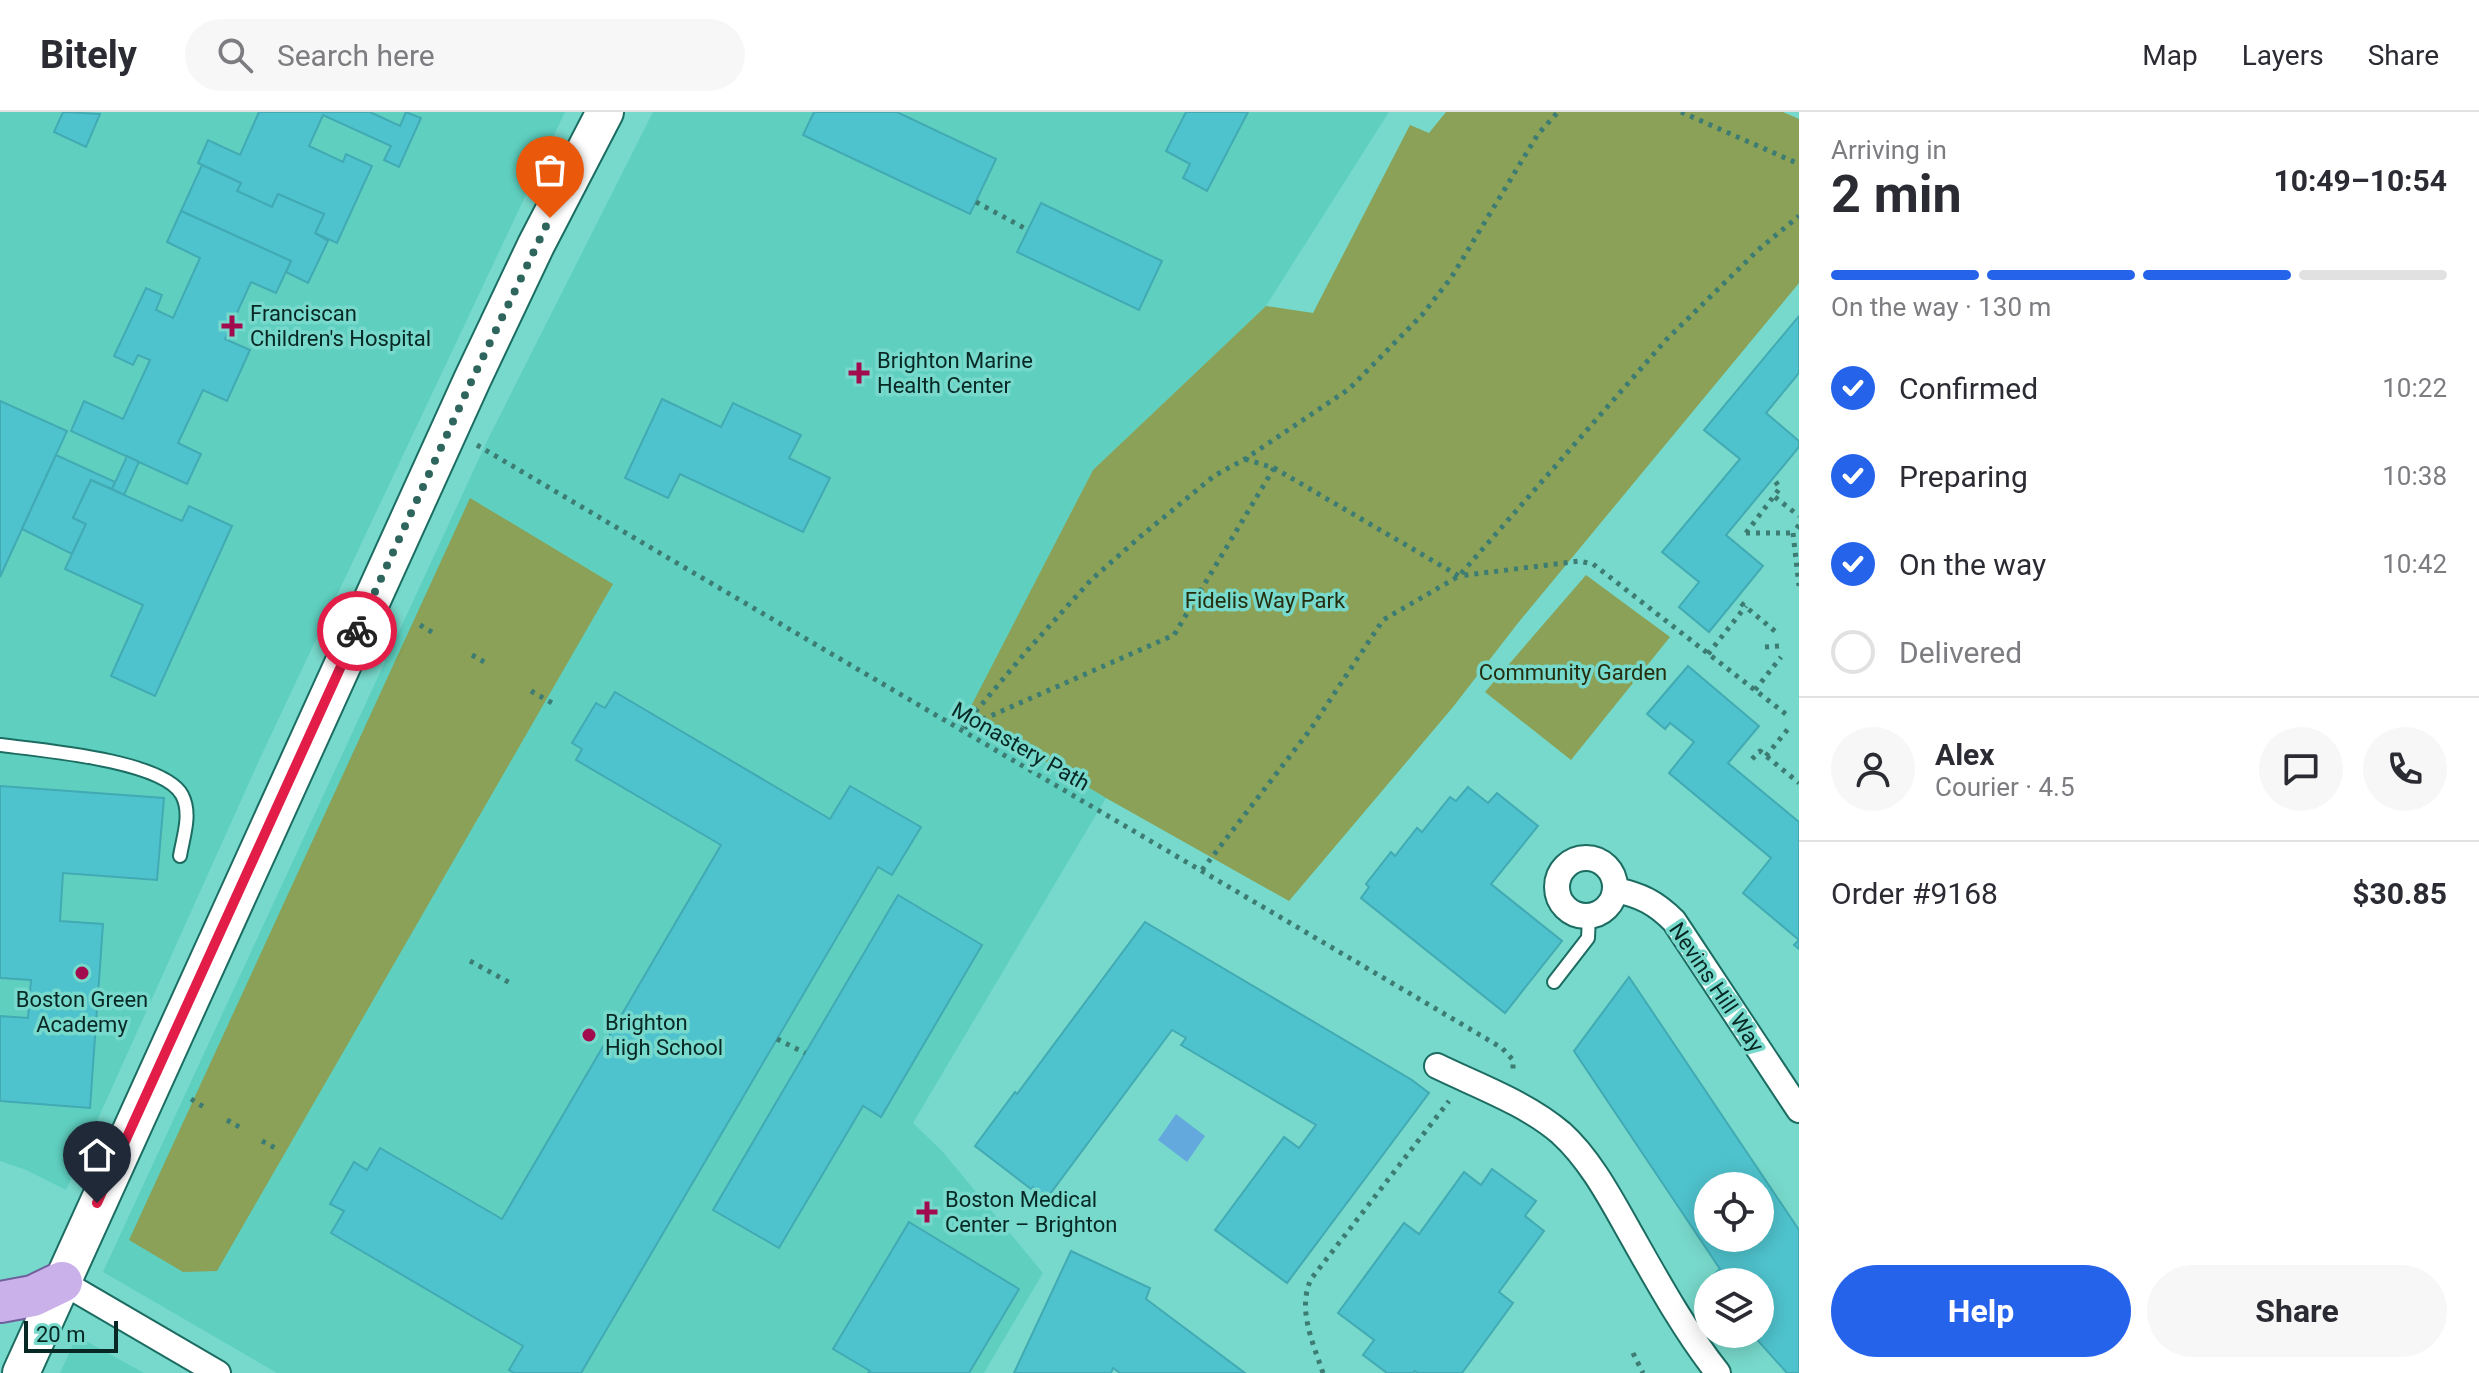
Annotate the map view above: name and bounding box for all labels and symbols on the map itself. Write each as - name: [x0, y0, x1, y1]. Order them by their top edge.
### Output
- pin: [516, 136, 584, 218]
- place label: Franciscan Children's Hospital: [250, 301, 431, 351]
- marker: Franciscan Children's Hospital: [221, 315, 243, 337]
- place label: Brighton Marine Health Center: [877, 348, 1033, 398]
- marker: Brighton Marine Health Center: [848, 362, 870, 384]
- park label: Fidelis Way Park: [1185, 588, 1346, 613]
- courier: [317, 591, 397, 671]
- park label: Community Garden: [1479, 660, 1667, 685]
- street label: Monastery Path: [948, 697, 1094, 796]
- street label: Nevins Hill Way: [1664, 918, 1769, 1057]
- marker: Boston Green Academy: [73, 964, 91, 982]
- place label: Boston Green Academy: [16, 987, 148, 1037]
- place label: Brighton High School: [605, 1010, 723, 1060]
- marker: Brighton High School: [580, 1026, 598, 1044]
- pin: [63, 1121, 131, 1203]
- place label: Boston Medical Center – Brighton: [945, 1187, 1117, 1237]
- marker: Boston Medical Center – Brighton: [916, 1201, 938, 1223]
- scale bar: [24, 1317, 118, 1353]

